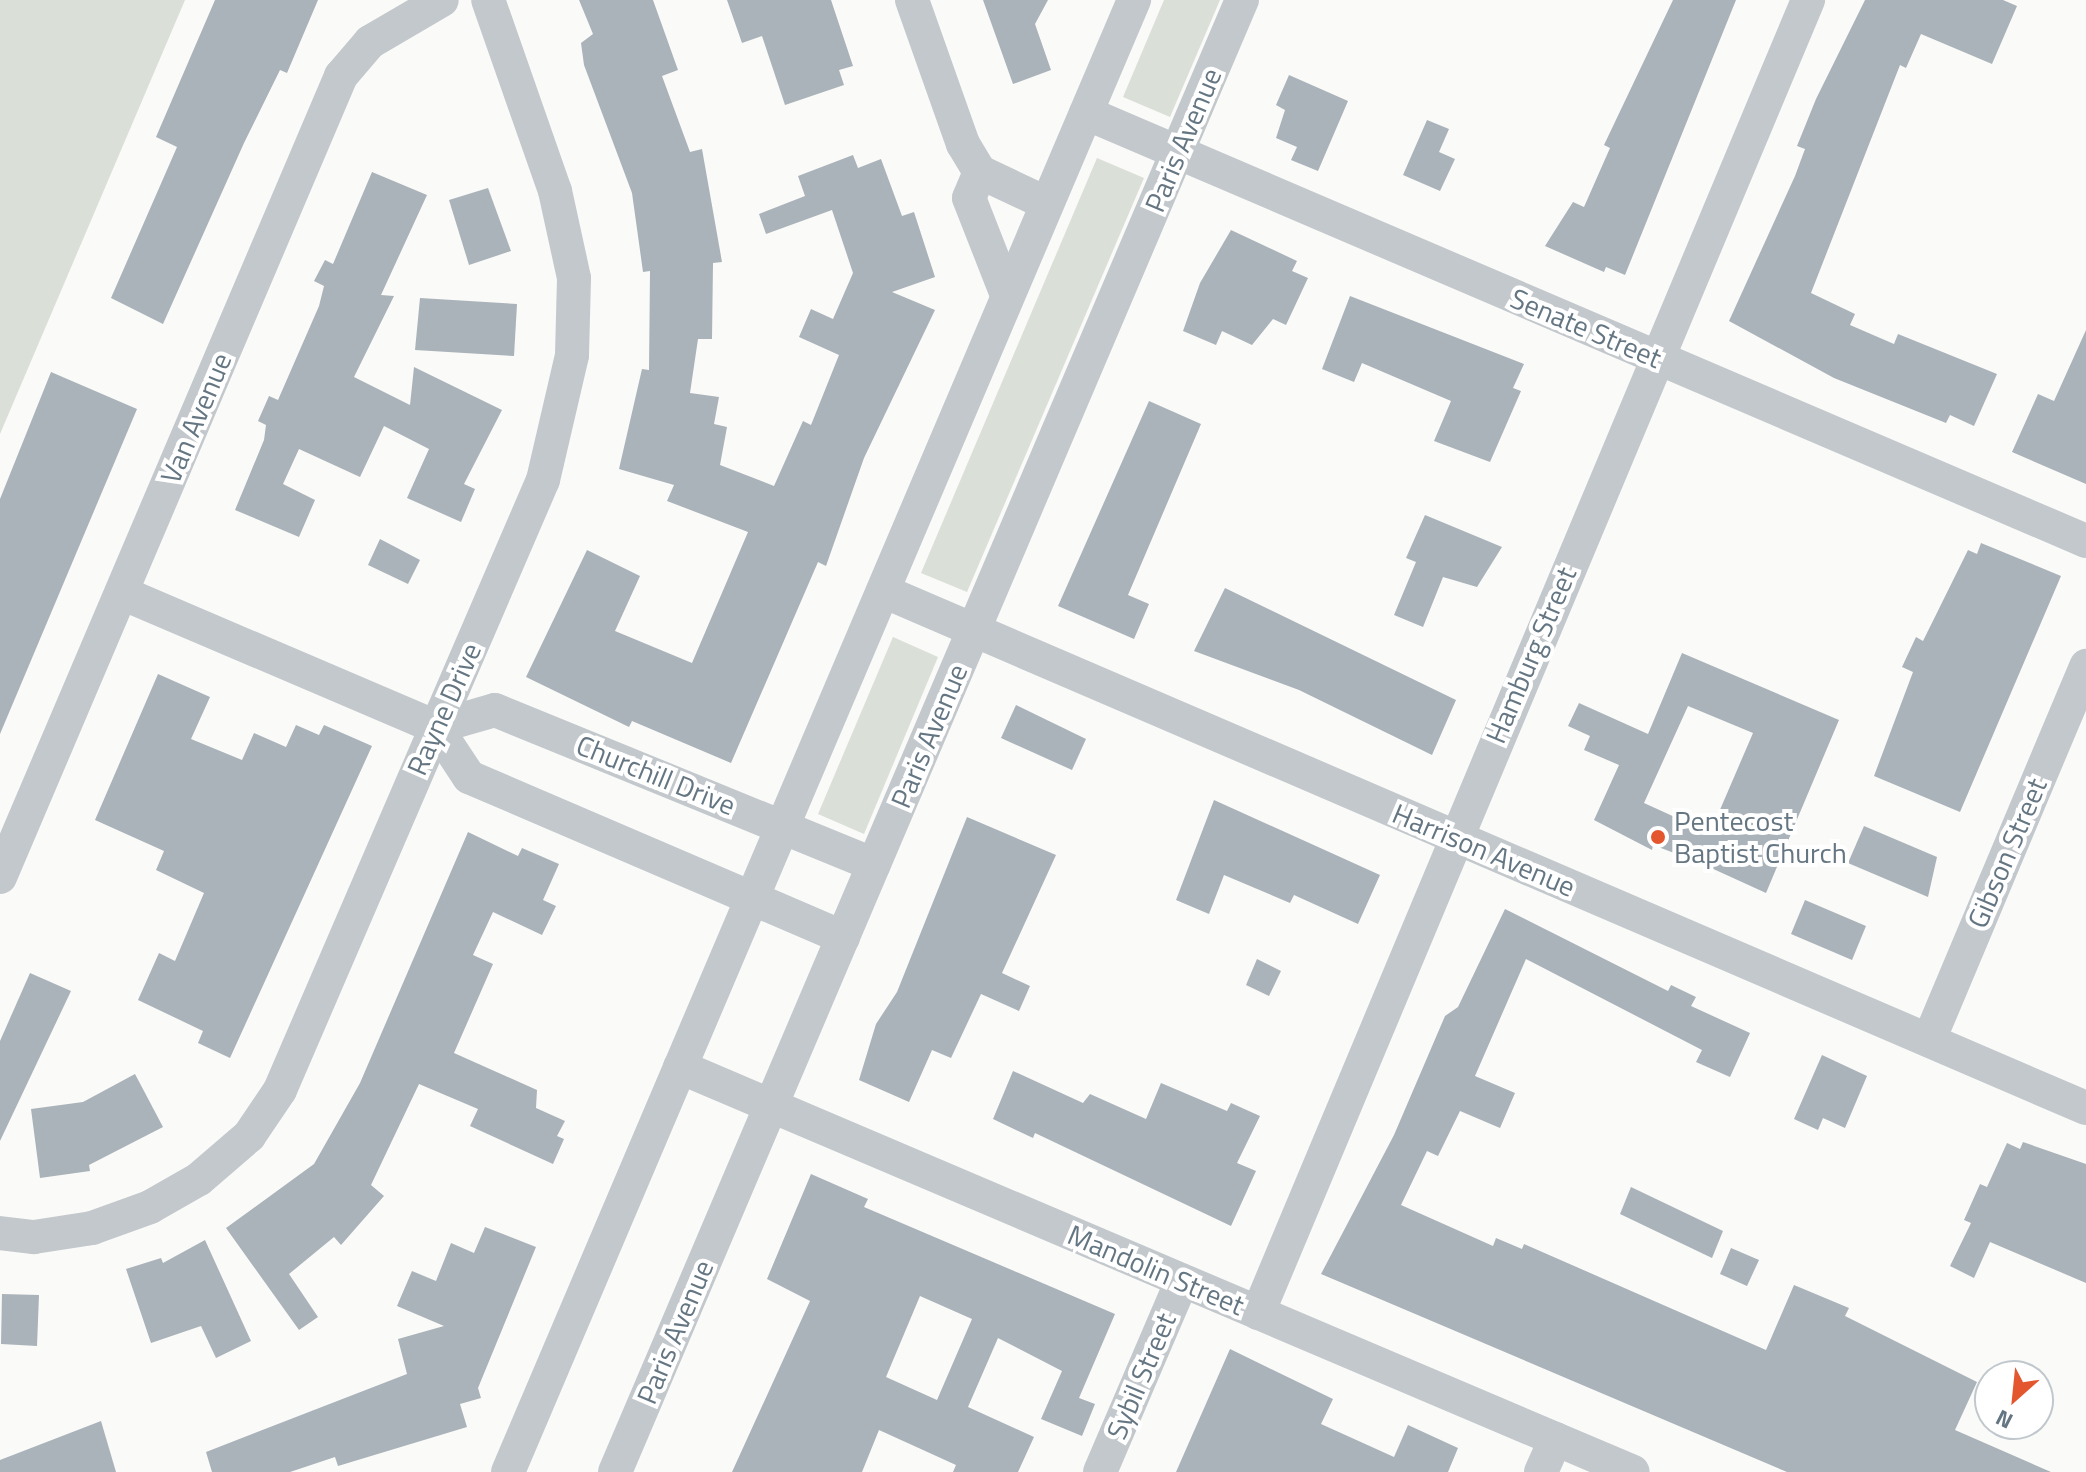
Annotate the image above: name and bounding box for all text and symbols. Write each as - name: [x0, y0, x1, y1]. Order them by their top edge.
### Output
- street label: Paris Avenue: [1138, 63, 1228, 217]
- street label: Senate Street: [1505, 281, 1667, 375]
- street label: Van Avenue: [154, 348, 238, 488]
- street label: Hamburg Street: [1479, 562, 1583, 748]
- street label: Rayne Drive: [400, 638, 488, 780]
- street label: Paris Avenue: [884, 659, 974, 813]
- street label: Churchill Drive: [572, 728, 740, 822]
- street label: Gibson Street: [1960, 773, 2054, 933]
- street label: Harrison Avenue: [1388, 796, 1580, 904]
- place label: Pentecost Baptist Church: [1674, 804, 1847, 870]
- marker: Pentecost Baptist Church: [1649, 828, 1667, 846]
- street label: Mandolin Street: [1063, 1218, 1249, 1322]
- street label: Paris Avenue: [630, 1255, 720, 1409]
- street label: Sybil Street: [1099, 1308, 1183, 1444]
- north arrow: [1974, 1360, 2054, 1440]
- text: N: [1990, 1401, 2019, 1438]

